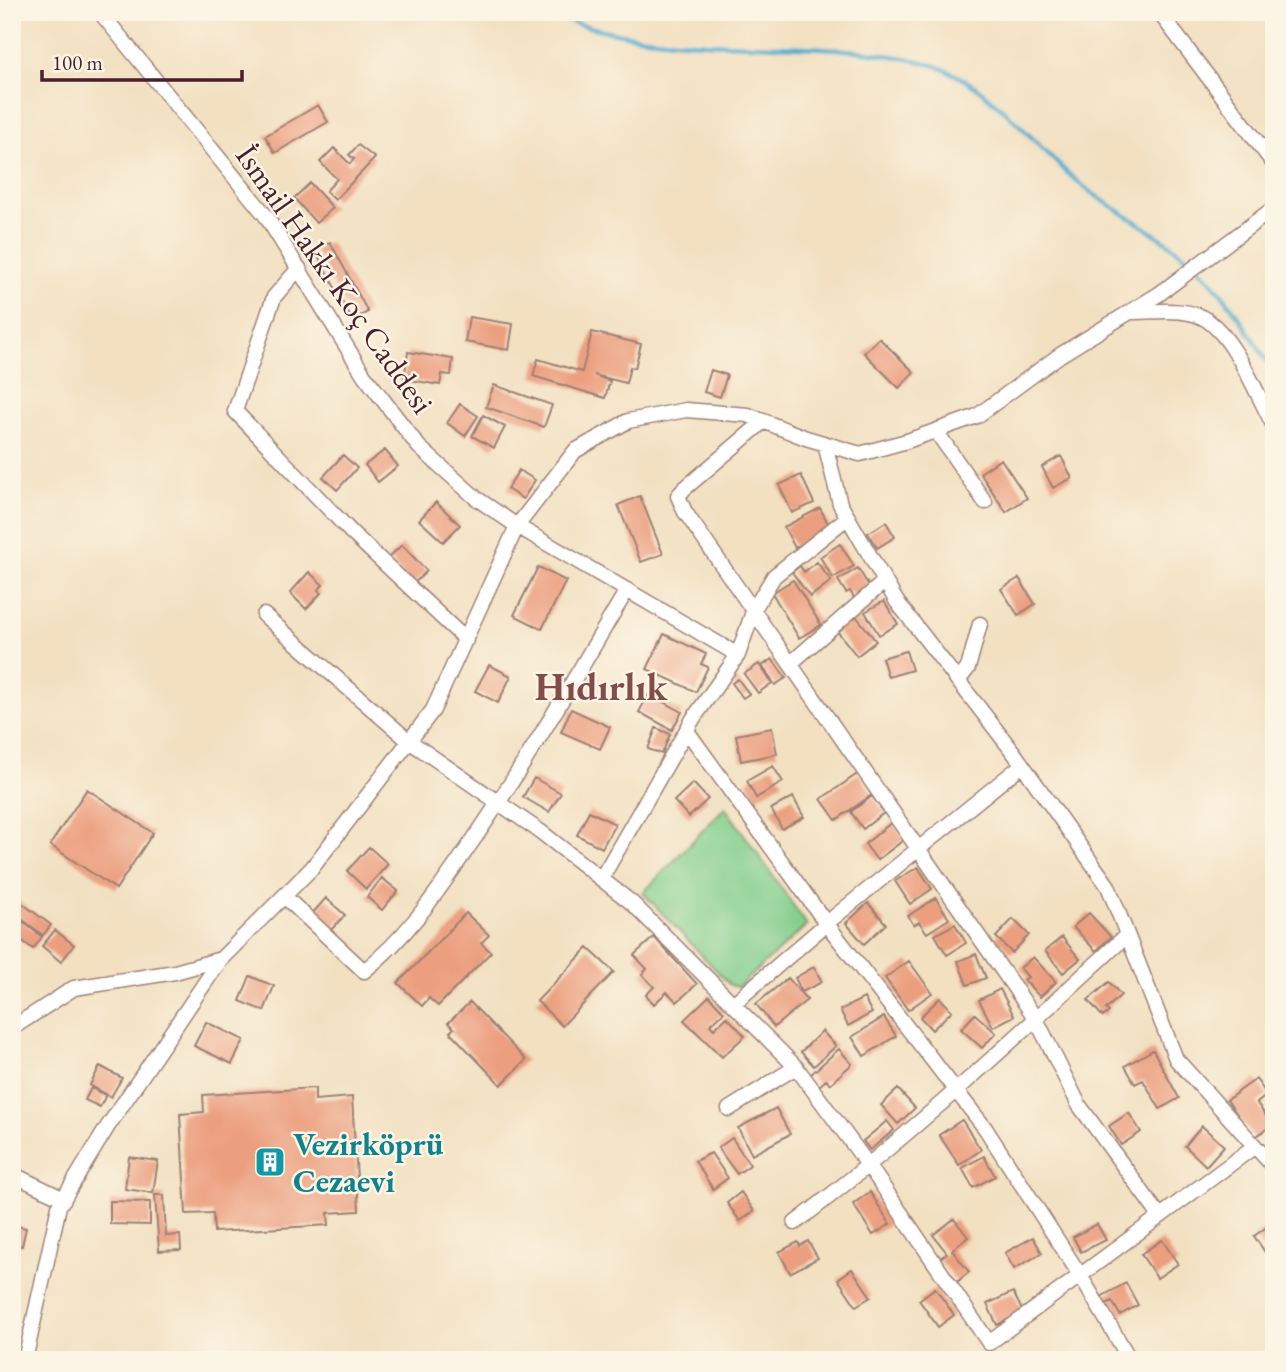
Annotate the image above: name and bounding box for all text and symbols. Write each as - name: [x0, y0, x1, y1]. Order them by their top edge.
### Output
- scale bar: [42, 38, 242, 82]
- text: 100 m: [52, 49, 103, 76]
- street label: İsmail Hakkı Koç Caddesi: [226, 136, 444, 422]
- district label: Hıdırlık: [535, 662, 668, 711]
- place label: Vezirköprü Cezaevi: [293, 1123, 444, 1202]
- building icon: Vezirköprü Cezaevi: [253, 1145, 287, 1179]

